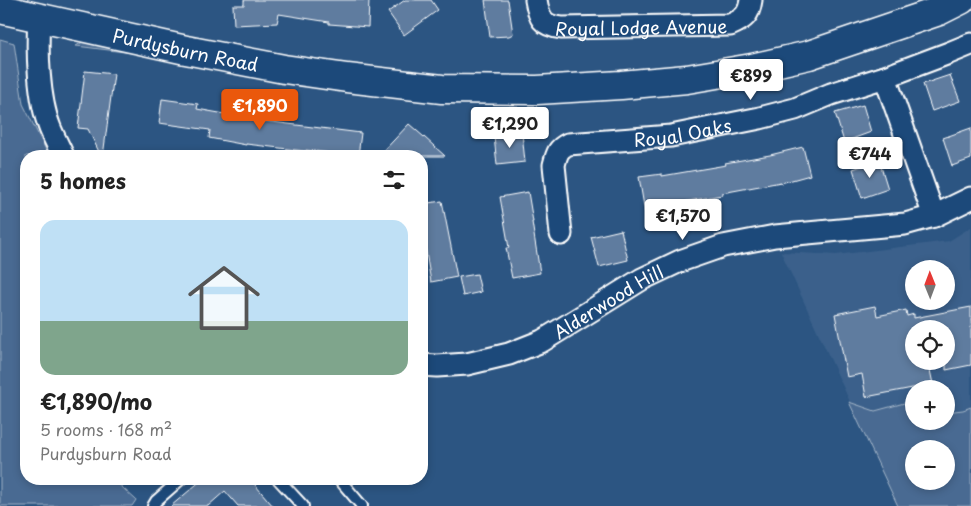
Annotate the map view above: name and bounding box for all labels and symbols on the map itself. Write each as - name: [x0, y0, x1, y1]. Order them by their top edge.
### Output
- street label: Royal Lodge Avenue: [554, 12, 728, 42]
- street label: Purdysburn Road: [110, 21, 261, 77]
- pin: €899: [721, 58, 781, 101]
- pin: €1,890: [219, 88, 301, 131]
- pin: €1,290: [469, 106, 551, 149]
- street label: Royal Oaks: [633, 111, 734, 152]
- pin: €744: [840, 136, 900, 179]
- pin: €1,570: [642, 198, 724, 241]
- street label: Alderwood Hill: [548, 257, 668, 345]
- north arrow: [905, 260, 955, 310]

